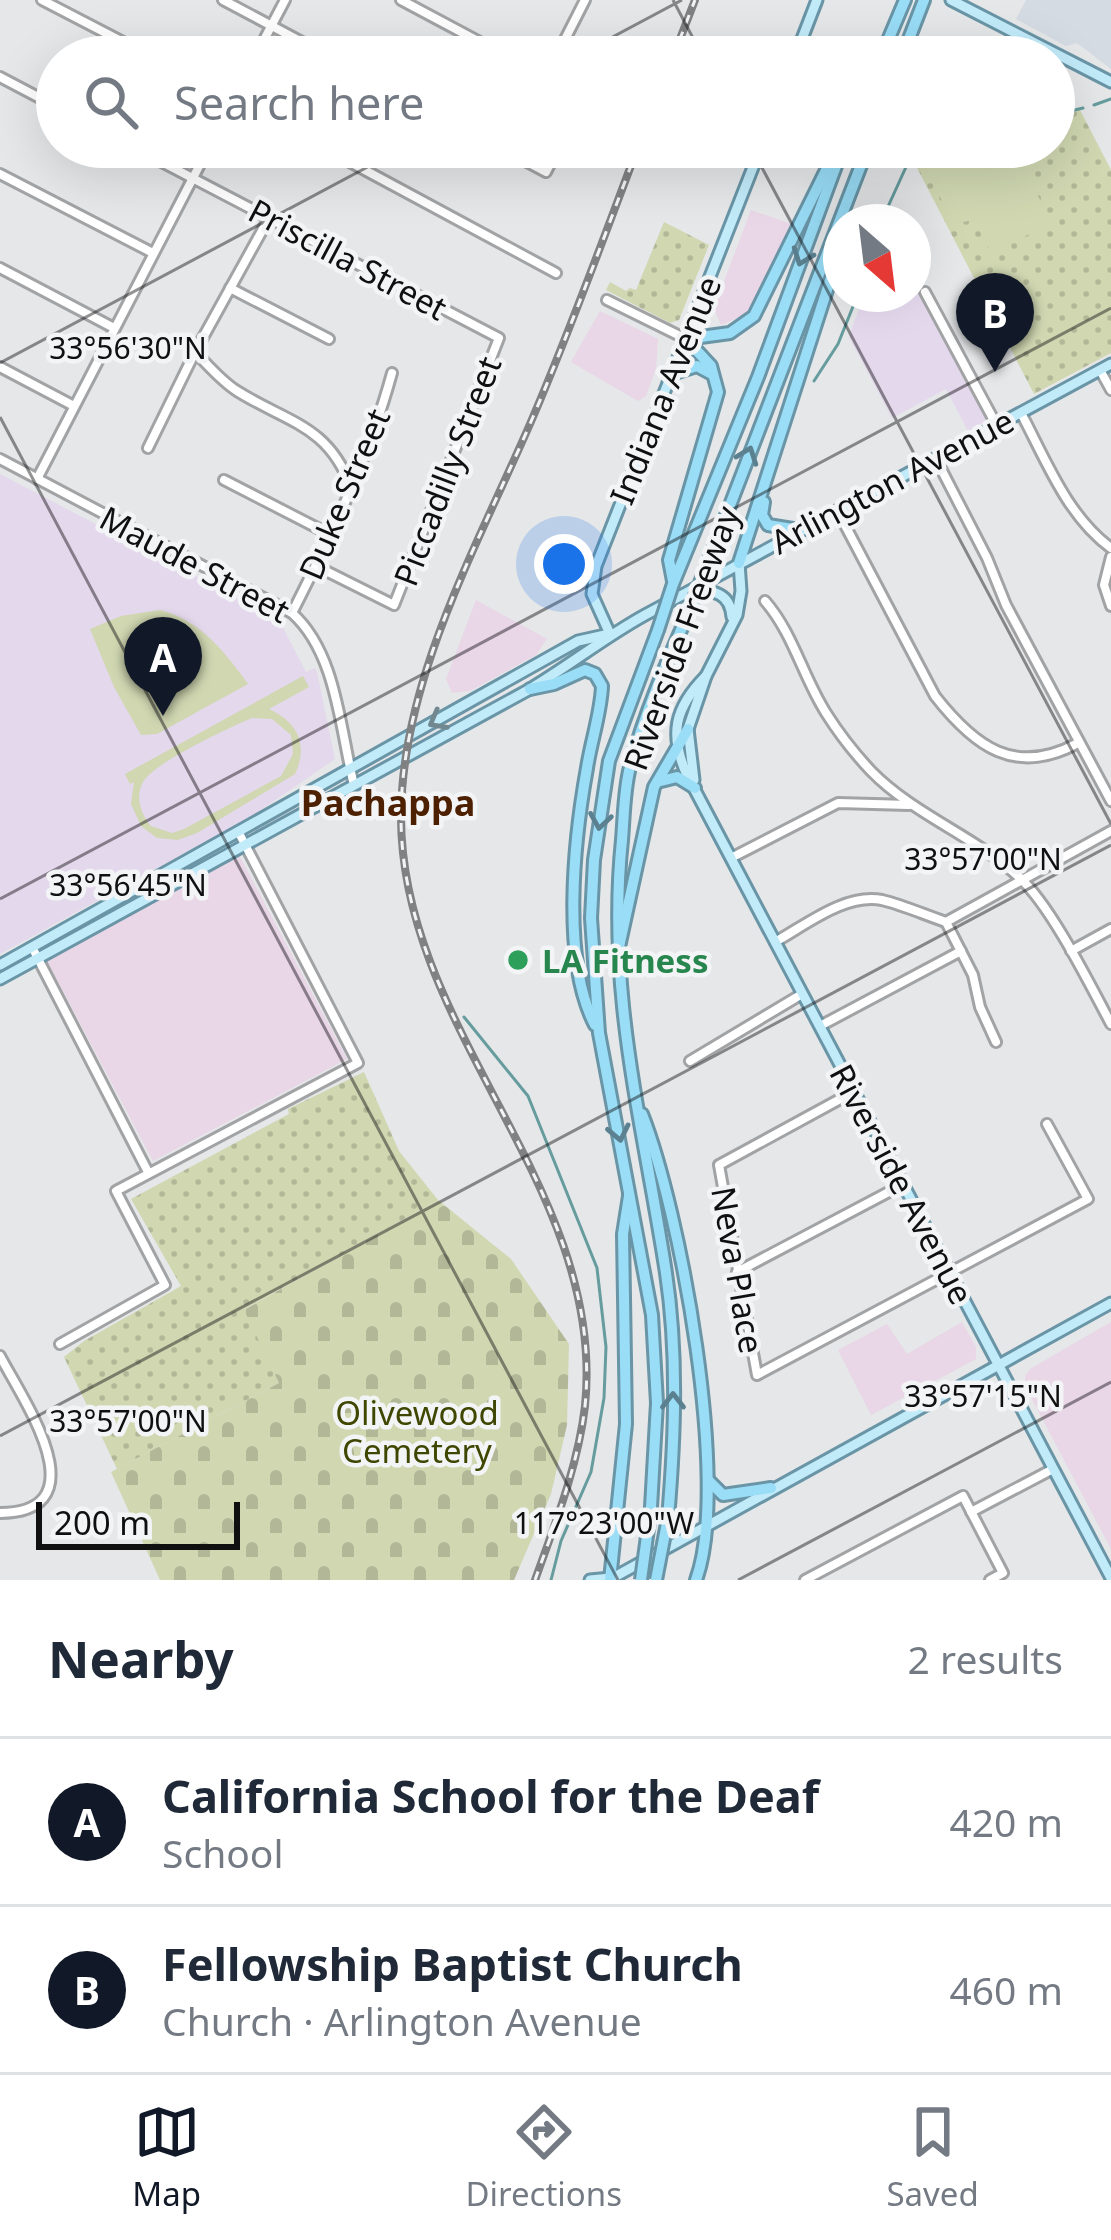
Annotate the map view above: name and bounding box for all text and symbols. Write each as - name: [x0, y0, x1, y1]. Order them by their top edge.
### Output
- search box: [36, 36, 1075, 168]
- icon: search: [78, 69, 144, 135]
- text: Search here: [174, 72, 424, 133]
- street label: Priscilla Street: [241, 188, 455, 330]
- north arrow: [823, 204, 931, 312]
- one-way arrow: [792, 245, 817, 266]
- street label: Indiana Avenue: [599, 269, 731, 511]
- pin: B: [956, 273, 1034, 372]
- text: 33°56'30"N: [49, 327, 207, 368]
- street label: Piccadilly Street: [383, 350, 511, 592]
- street label: Arlington Avenue: [763, 398, 1021, 564]
- street label: Duke Street: [288, 402, 400, 586]
- one-way arrow: [734, 446, 758, 467]
- street label: Maude Street: [92, 495, 298, 633]
- street label: Riverside Freeway: [612, 500, 750, 776]
- your location: [534, 534, 594, 594]
- pin: A: [124, 617, 202, 716]
- one-way arrow: [429, 707, 450, 730]
- district label: Pachappa: [301, 778, 475, 827]
- one-way arrow: [588, 812, 614, 831]
- text: 33°57'00"N: [904, 838, 1062, 879]
- text: 33°56'45"N: [49, 864, 207, 905]
- place label: LA Fitness: [542, 938, 708, 983]
- marker: LA Fitness: [505, 947, 531, 973]
- street label: Riverside Avenue: [820, 1056, 984, 1312]
- one-way arrow: [605, 1122, 630, 1142]
- street label: Neva Place: [701, 1183, 775, 1357]
- text: 33°57'15"N: [904, 1375, 1062, 1416]
- park label: Olivewood Cemetery: [335, 1390, 499, 1473]
- one-way arrow: [660, 1391, 686, 1409]
- text: 33°57'00"N: [49, 1400, 207, 1441]
- scale bar: [36, 1496, 240, 1549]
- text: 200 m: [54, 1500, 150, 1545]
- text: 117°23'00"W: [514, 1502, 694, 1543]
- text: Nearby: [48, 1623, 234, 1693]
- text: 2 results: [908, 1632, 1063, 1685]
- text: California School for the Deaf: [162, 1765, 819, 1826]
- text: A: [74, 1795, 101, 1848]
- text: 420 m: [949, 1795, 1063, 1848]
- text: School: [162, 1826, 284, 1879]
- text: Fellowship Baptist Church: [162, 1933, 743, 1994]
- text: B: [74, 1963, 100, 2016]
- text: 460 m: [949, 1963, 1063, 2016]
- text: Church · Arlington Avenue: [162, 1994, 642, 2047]
- tab: Map: [132, 2099, 201, 2216]
- tab: Directions: [465, 2099, 622, 2216]
- tab: Saved: [886, 2099, 979, 2216]

